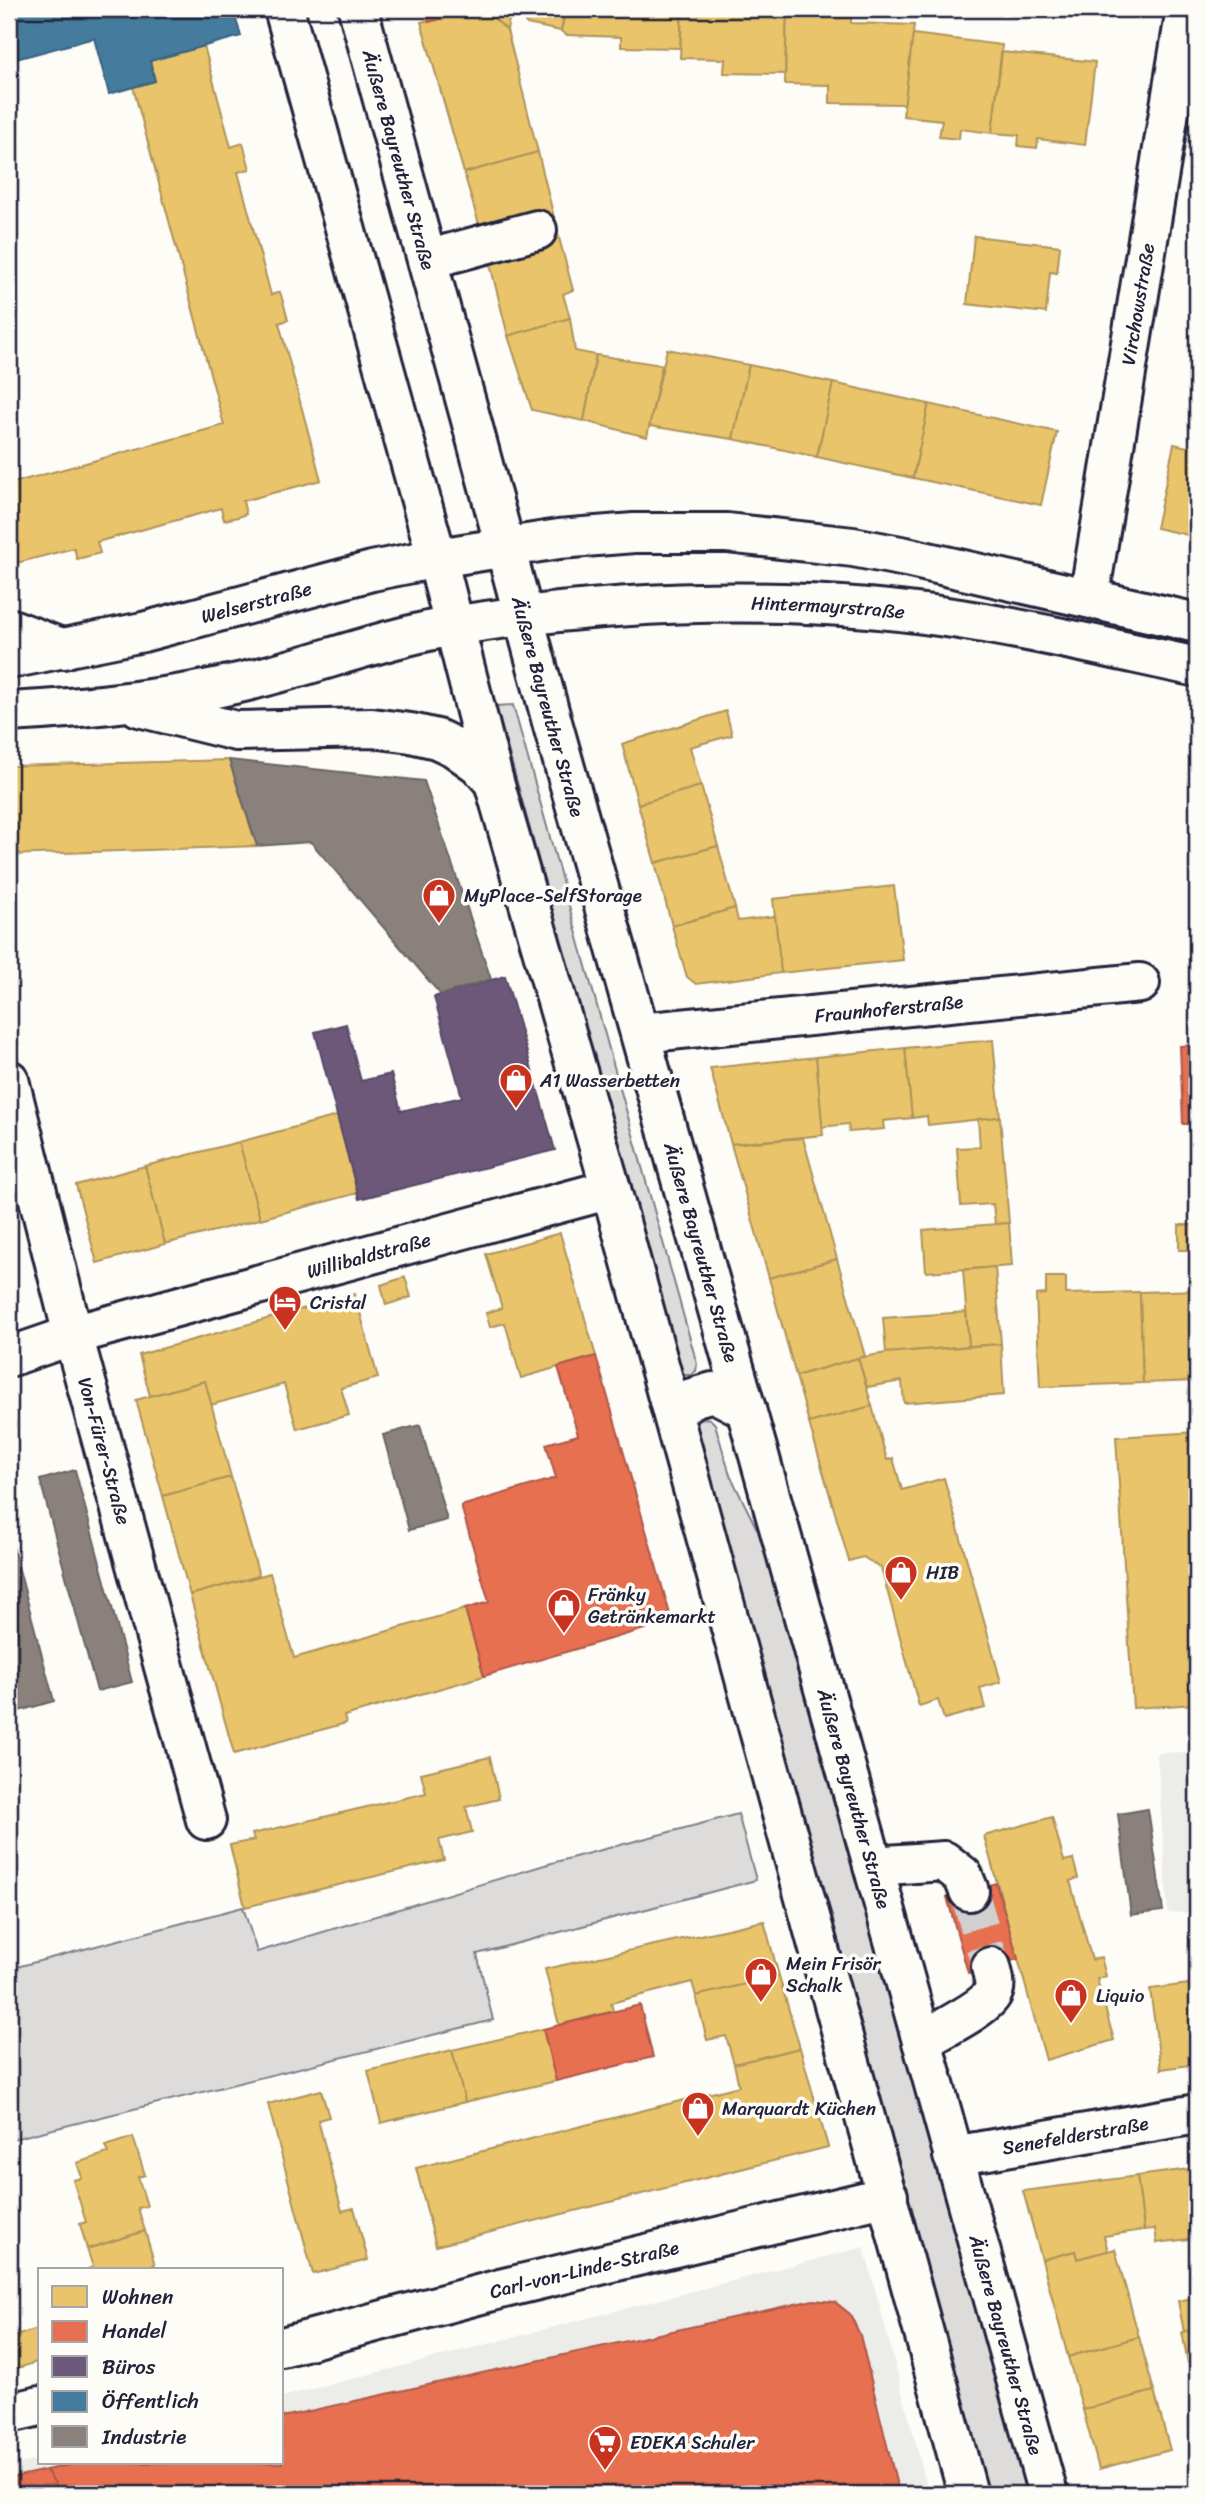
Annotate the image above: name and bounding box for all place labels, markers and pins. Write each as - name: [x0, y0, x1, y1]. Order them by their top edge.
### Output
- shop icon: MyPlace-SelfStorage: [420, 876, 458, 925]
- place label: MyPlace-SelfStorage: [464, 879, 642, 912]
- shop icon: A1 Wasserbetten: [497, 1061, 535, 1110]
- place label: A1 Wasserbetten: [539, 1064, 680, 1097]
- hotel icon: Cristal: [266, 1283, 304, 1332]
- place label: Cristal: [310, 1286, 367, 1319]
- shop icon: HIB: [882, 1553, 920, 1602]
- place label: HIB: [926, 1556, 959, 1589]
- place label: Fränky Getränkemarkt: [588, 1578, 716, 1633]
- shop icon: Fränky Getränkemarkt: [545, 1586, 583, 1635]
- place label: Mein Frisör Schalk: [786, 1947, 882, 2002]
- shop icon: Mein Frisör Schalk: [742, 1955, 780, 2004]
- shop icon: Liquio: [1052, 1976, 1090, 2025]
- place label: Liquio: [1096, 1979, 1145, 2012]
- shop icon: Marquardt Küchen: [679, 2089, 717, 2138]
- place label: Marquardt Küchen: [722, 2092, 876, 2125]
- supermarket icon: EDEKA Schuler: [586, 2423, 624, 2472]
- place label: EDEKA Schuler: [630, 2426, 755, 2459]

